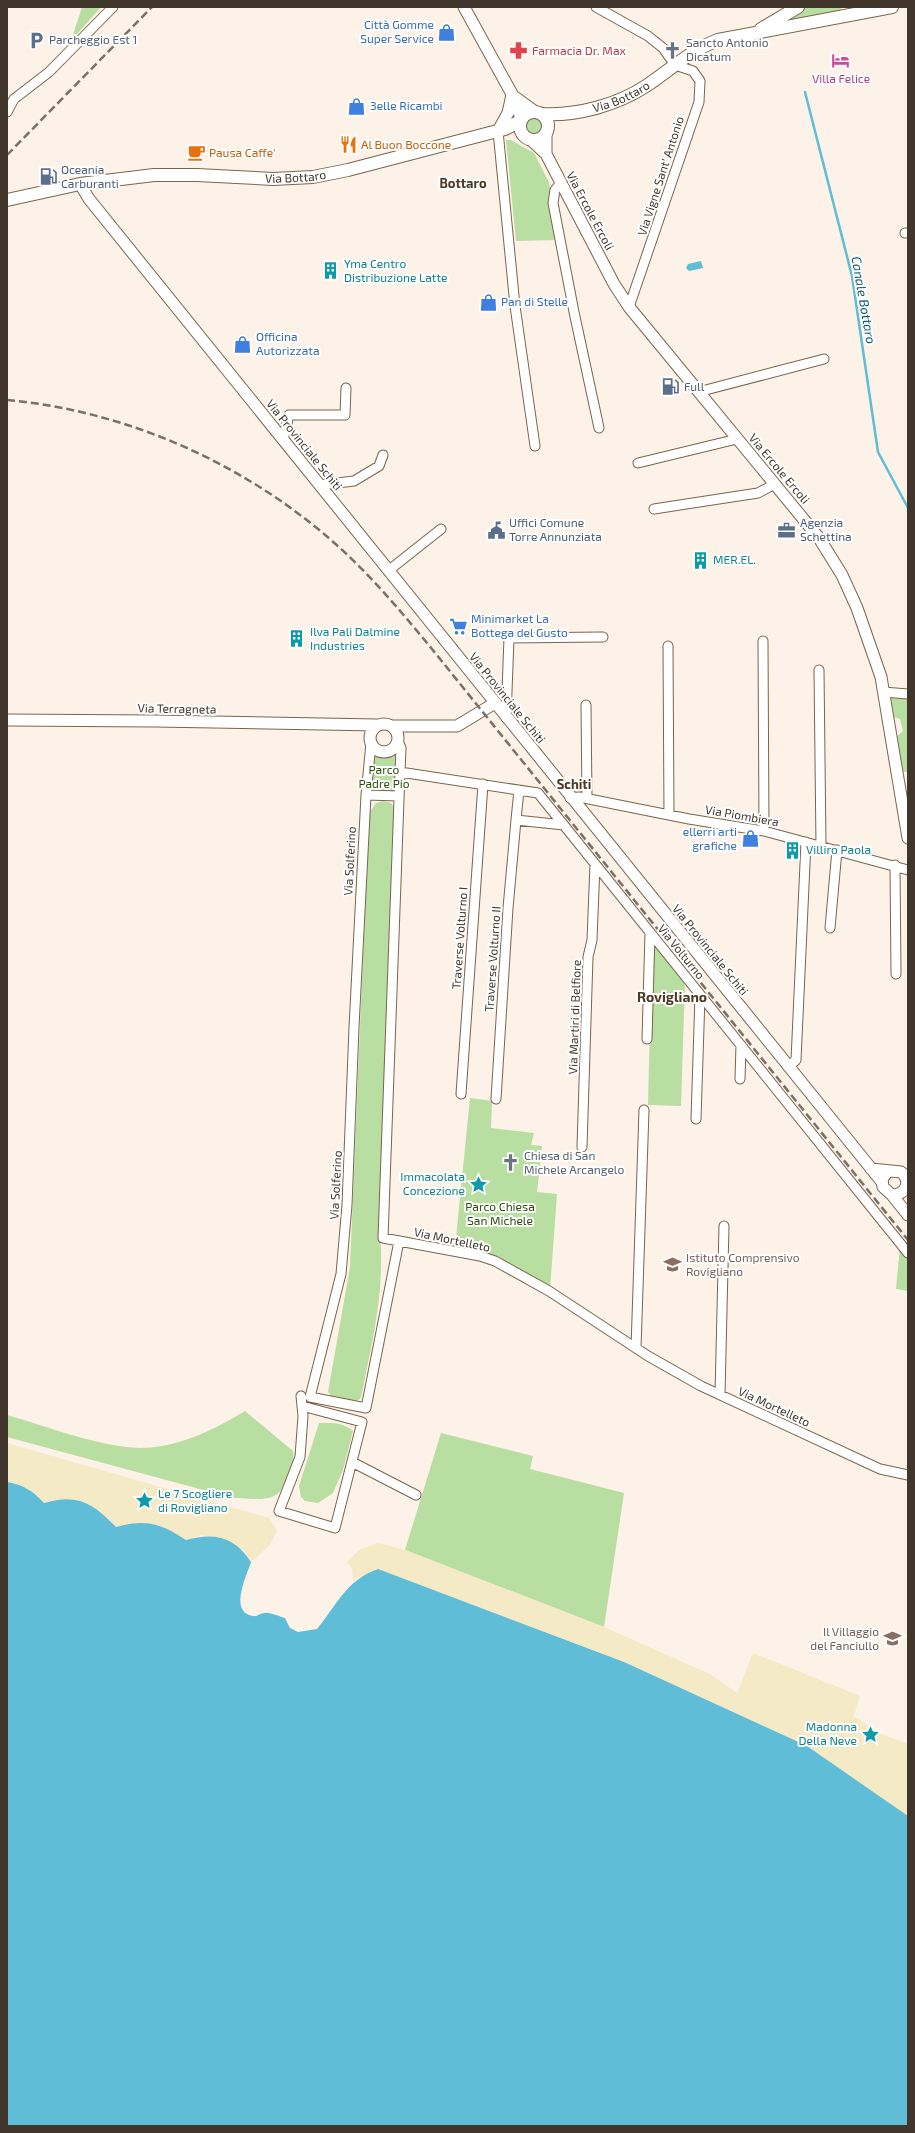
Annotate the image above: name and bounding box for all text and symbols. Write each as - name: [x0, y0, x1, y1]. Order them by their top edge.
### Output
- place label: Città Gomme Super Service: [360, 17, 434, 45]
- shop icon: Città Gomme Super Service: [437, 22, 457, 42]
- parking icon: Parcheggio Est 1: [26, 30, 46, 50]
- place label: Parcheggio Est 1: [49, 32, 137, 46]
- place label: Sancto Antonio Dicatum: [686, 35, 769, 63]
- church icon: Sancto Antonio Dicatum: [663, 40, 683, 60]
- pharmacy icon: Farmacia Dr. Max: [509, 41, 529, 61]
- place label: Farmacia Dr. Max: [532, 43, 626, 57]
- hotel icon: Villa Felice: [831, 50, 851, 70]
- place label: Villa Felice: [812, 71, 870, 85]
- street label: Via Bottaro: [591, 77, 652, 115]
- shop icon: 3elle Ricambi: [347, 96, 367, 116]
- place label: 3elle Ricambi: [370, 98, 443, 112]
- street label: Via Vigne Sant' Antonio: [634, 114, 686, 237]
- restaurant icon: Al Buon Boccone: [338, 135, 358, 155]
- place label: Al Buon Boccone: [361, 137, 451, 151]
- cafe icon: Pausa Caffe': [186, 143, 206, 163]
- place label: Pausa Caffe': [209, 145, 276, 159]
- place label: Oceania Carburanti: [61, 162, 119, 190]
- fuel station icon: Oceania Carburanti: [38, 167, 58, 187]
- street label: Via Bottaro: [265, 167, 327, 185]
- street label: Via Ercole Ercoli: [564, 169, 617, 252]
- district label: Bottaro: [439, 175, 487, 191]
- water label: Canale Bottaro: [848, 255, 880, 345]
- place label: Yma Centro Distribuzione Latte: [344, 256, 447, 284]
- building icon: Yma Centro Distribuzione Latte: [321, 261, 341, 281]
- shop icon: Pan di Stelle: [478, 292, 498, 312]
- place label: Pan di Stelle: [501, 294, 568, 308]
- place label: Officina Autorizzata: [256, 329, 319, 357]
- shop icon: Officina Autorizzata: [233, 334, 253, 354]
- fuel station icon: Full: [661, 377, 681, 397]
- place label: Full: [684, 379, 705, 393]
- street label: Via Provinciale Schiti: [264, 396, 346, 493]
- street label: Via Ercole Ercoli: [747, 431, 813, 506]
- place label: Uffici Comune Torre Annunziata: [509, 515, 602, 543]
- place label: Agenzia Schettina: [800, 515, 852, 543]
- public building icon: Uffici Comune Torre Annunziata: [486, 520, 506, 540]
- office icon: Agenzia Schettina: [777, 520, 797, 540]
- building icon: MER.EL.: [690, 550, 710, 570]
- place label: MER.EL.: [713, 552, 756, 566]
- place label: Minimarket La Bottega del Gusto: [471, 611, 568, 639]
- supermarket icon: Minimarket La Bottega del Gusto: [448, 616, 468, 636]
- place label: Ilva Pali Dalmine Industries: [310, 624, 400, 652]
- building icon: Ilva Pali Dalmine Industries: [287, 629, 307, 649]
- street label: Via Provinciale Schiti: [467, 649, 549, 746]
- street label: Via Terragneta: [137, 700, 217, 716]
- park label: Parco Padre Pio: [358, 762, 410, 790]
- district label: Schiti: [557, 776, 591, 792]
- street label: Via Piombiera: [704, 802, 780, 828]
- place label: ellerri arti grafiche: [683, 824, 737, 852]
- street label: Via Solferino: [340, 826, 358, 896]
- shop icon: ellerri arti grafiche: [740, 829, 760, 849]
- building icon: Villiro Paola: [783, 840, 803, 860]
- place label: Villiro Paola: [806, 842, 871, 856]
- street label: Traverse Volturno I: [448, 886, 470, 990]
- street label: Via Provinciale Schiti: [670, 901, 752, 998]
- street label: Traverse Volturno II: [481, 906, 503, 1012]
- street label: Via Volturno: [655, 921, 708, 982]
- street label: Via Martiri di Belfiore: [565, 959, 583, 1074]
- district label: Rovigliano: [637, 988, 707, 1005]
- place label: Chiesa di San Michele Arcangelo: [524, 1148, 624, 1176]
- street label: Via Solferino: [326, 1150, 344, 1220]
- church icon: Chiesa di San Michele Arcangelo: [501, 1153, 521, 1173]
- place label: Immacolata Concezione: [400, 1169, 465, 1197]
- place icon: Immacolata Concezione: [468, 1174, 488, 1194]
- park label: Parco Chiesa San Michele: [465, 1199, 535, 1227]
- street label: Via Mortelleto: [413, 1224, 492, 1254]
- place label: Istituto Comprensivo Rovigliano: [686, 1250, 800, 1278]
- school or university icon: Istituto Comprensivo Rovigliano: [663, 1255, 683, 1275]
- street label: Via Mortelleto: [736, 1383, 813, 1429]
- place label: Le 7 Scogliere di Rovigliano: [158, 1486, 232, 1514]
- place icon: Le 7 Scogliere di Rovigliano: [135, 1491, 155, 1511]
- place label: Il Villaggio del Fanciullo: [810, 1624, 879, 1652]
- school or university icon: Il Villaggio del Fanciullo: [882, 1629, 902, 1649]
- place label: Madonna Della Neve: [799, 1719, 857, 1747]
- place icon: Madonna Della Neve: [860, 1724, 880, 1744]

